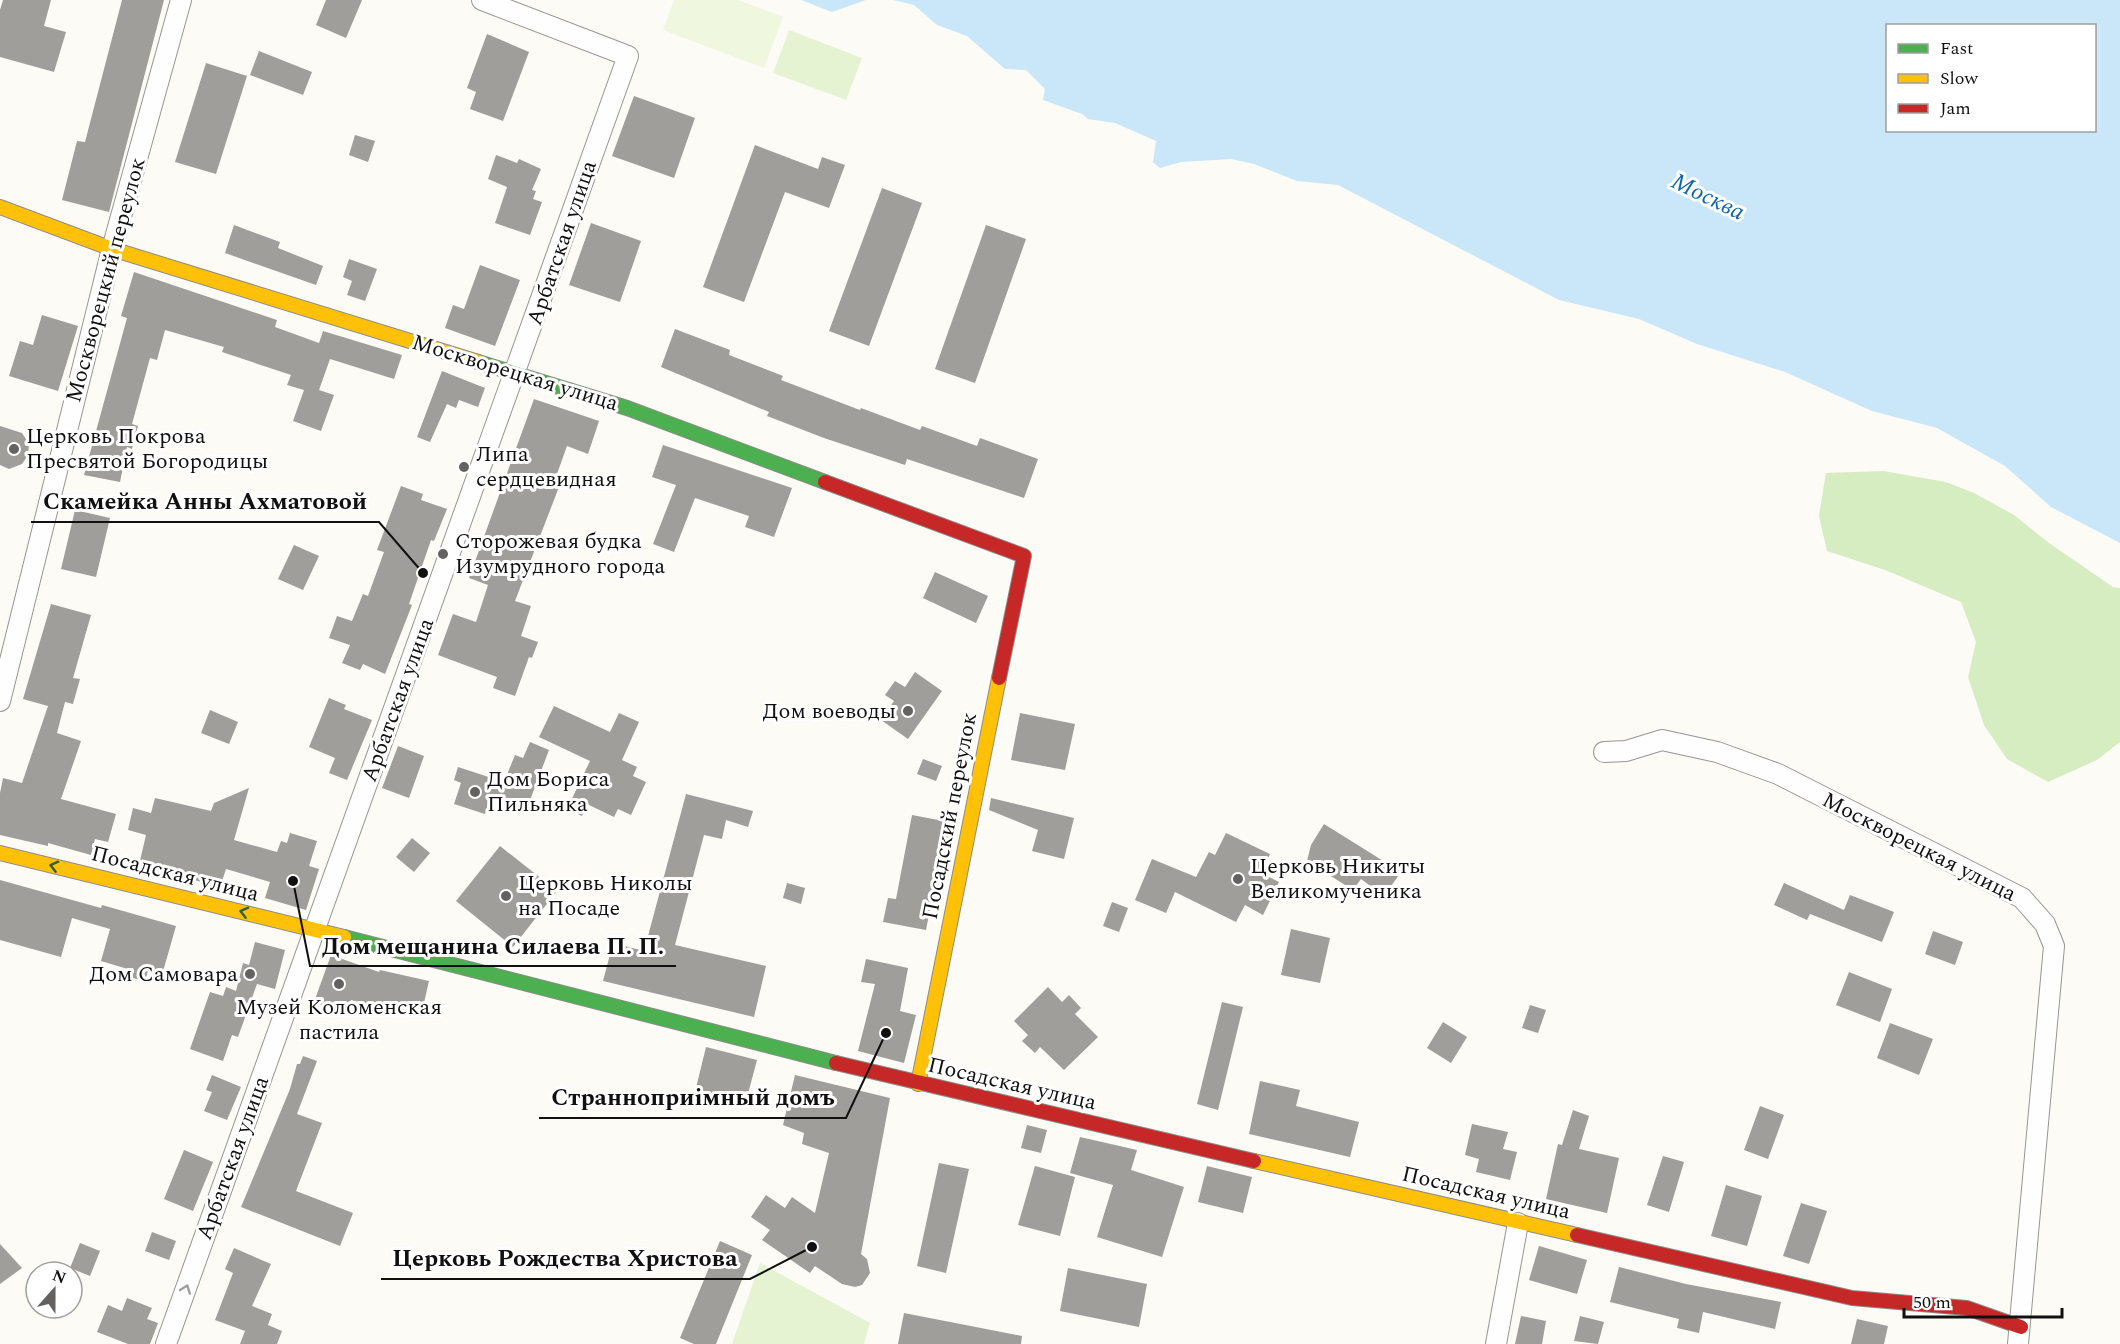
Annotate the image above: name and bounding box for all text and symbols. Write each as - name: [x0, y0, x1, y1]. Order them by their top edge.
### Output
- legend: [1886, 24, 2096, 132]
- text: Fast: [1940, 35, 1973, 62]
- text: Slow: [1940, 65, 1979, 92]
- text: Jam: [1940, 95, 1971, 122]
- street label: Москворецкий переулок: [57, 154, 155, 406]
- street label: Арбатская улица: [518, 156, 606, 330]
- water label: Москва: [1665, 164, 1751, 230]
- street label: Москворецкая улица: [408, 326, 622, 420]
- place label: Церковь Покрова Пресвятой Богородицы: [26, 420, 268, 478]
- place label: Липа сердцевидная: [476, 438, 617, 496]
- marker: Церковь Покрова Пресвятой Богородицы: [7, 442, 21, 456]
- marker: Липа сердцевидная: [457, 460, 471, 474]
- callout: Скамейка Анны Ахматовой: [31, 480, 379, 522]
- text: Скамейка Анны Ахматовой: [43, 484, 367, 520]
- place label: Сторожевая будка Изумрудного города: [455, 525, 665, 583]
- marker: Сторожевая будка Изумрудного города: [436, 547, 450, 561]
- street label: Арбатская улица: [353, 613, 443, 787]
- place label: Дом воеводы: [763, 695, 896, 728]
- marker: Дом воеводы: [901, 704, 915, 718]
- street label: Посадский переулок: [914, 710, 986, 922]
- place label: Дом Бориса Пильняка: [487, 763, 610, 821]
- street label: Москворецкая улица: [1816, 784, 2022, 910]
- marker: Дом Бориса Пильняка: [468, 785, 482, 799]
- street label: Посадская улица: [88, 837, 263, 911]
- place label: Церковь Никиты Великомученика: [1250, 850, 1425, 908]
- one-way arrow: [49, 861, 59, 874]
- place label: Церковь Николы на Посаде: [518, 867, 692, 925]
- marker: Церковь Никиты Великомученика: [1231, 872, 1245, 886]
- marker: Церковь Николы на Посаде: [499, 889, 513, 903]
- one-way arrow: [239, 907, 249, 920]
- callout: Дом мещанина Силаева П. П.: [310, 924, 676, 966]
- text: Дом мещанина Силаева П. П.: [322, 929, 664, 965]
- place label: Дом Самовара: [89, 958, 238, 991]
- marker: Дом Самовара: [243, 967, 257, 981]
- marker: Музей Коломенская пастила: [332, 977, 346, 991]
- place label: Музей Коломенская пастила: [236, 991, 442, 1049]
- street label: Посадская улица: [924, 1049, 1100, 1119]
- street label: Арбатская улица: [188, 1071, 278, 1245]
- callout: Странноприiмный домъ: [539, 1076, 846, 1118]
- text: Странноприiмный домъ: [551, 1080, 835, 1116]
- street label: Посадская улица: [1398, 1158, 1574, 1228]
- callout: Церковь Рождества Христова: [381, 1237, 750, 1279]
- text: Церковь Рождества Христова: [392, 1241, 738, 1277]
- north arrow: [24, 1260, 84, 1320]
- text: N: [49, 1263, 69, 1290]
- scale bar: [1904, 1281, 2062, 1319]
- one-way arrow: [179, 1284, 192, 1295]
- text: 50 m: [1913, 1289, 1951, 1316]

